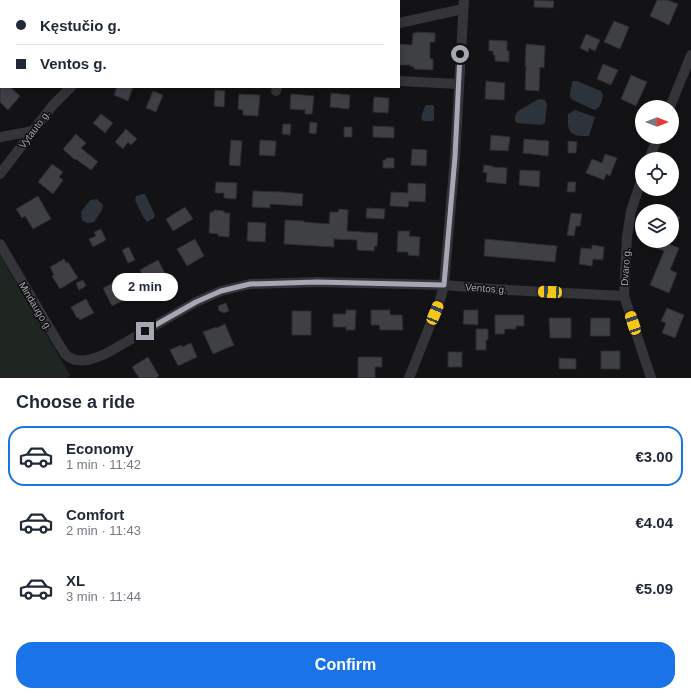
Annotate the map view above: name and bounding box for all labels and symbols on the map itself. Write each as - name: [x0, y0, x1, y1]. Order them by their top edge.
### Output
- route start: [451, 45, 469, 63]
- north arrow: [635, 100, 679, 144]
- street label: Vytauto g.: [17, 108, 52, 150]
- street label: Dvaro g.: [619, 248, 632, 286]
- callout: 2 min: [112, 273, 178, 301]
- street label: Mindaugo g.: [17, 280, 54, 333]
- street label: Ventos g.: [465, 282, 507, 295]
- car: [538, 285, 562, 299]
- car: [425, 300, 445, 326]
- car: [624, 310, 642, 336]
- route end: [136, 322, 154, 340]

